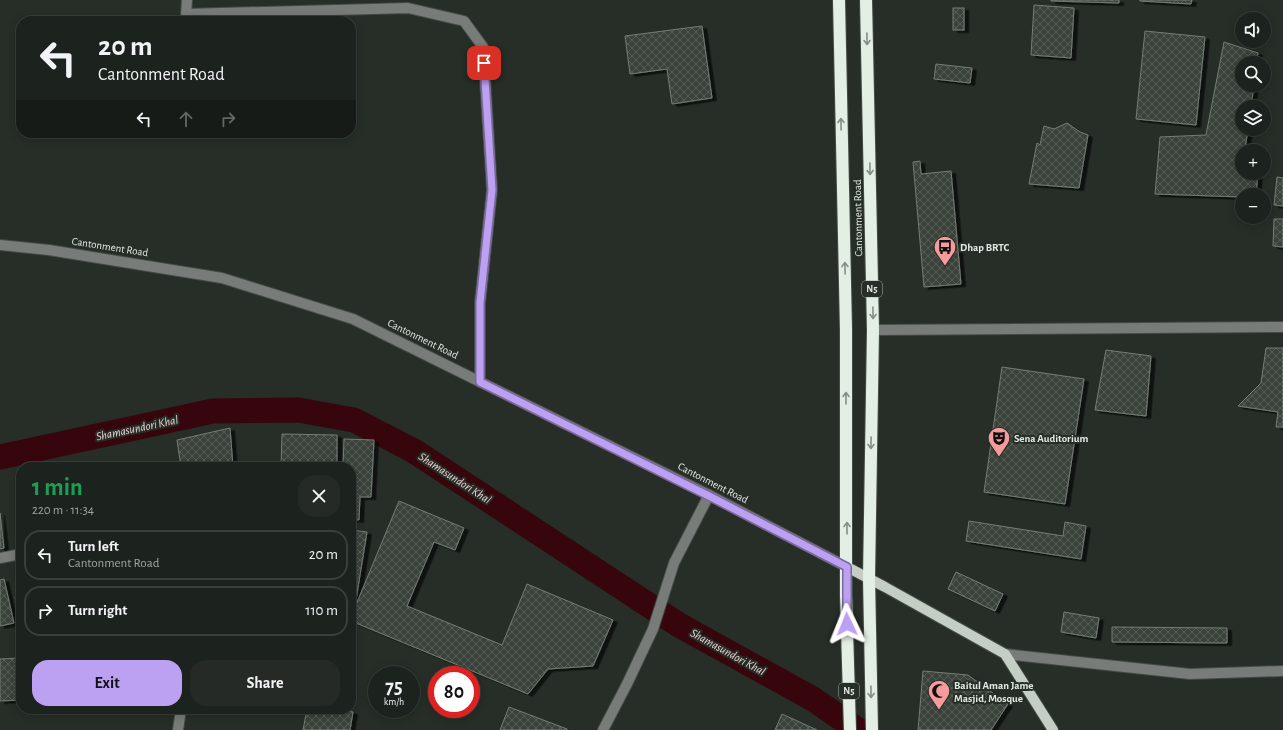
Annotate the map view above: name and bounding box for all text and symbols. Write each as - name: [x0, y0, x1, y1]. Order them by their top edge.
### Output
- map controls: [1235, 12, 1271, 224]
- button: sound: [1235, 12, 1271, 48]
- icon: left: [32, 32, 84, 84]
- one-way arrow: [863, 32, 871, 45]
- text: 20 m: [98, 33, 153, 61]
- pin: [467, 46, 501, 80]
- icon: arrive: [473, 52, 495, 74]
- button: search: [1235, 56, 1271, 92]
- text: Cantonment Road: [98, 66, 225, 84]
- button: layers: [1235, 100, 1271, 136]
- icon: left: [133, 108, 155, 130]
- icon: ahead: [175, 108, 197, 130]
- icon: right: [217, 108, 239, 130]
- one-way arrow: [838, 118, 845, 131]
- button: +: [1235, 144, 1271, 180]
- one-way arrow: [866, 162, 874, 175]
- street label: Cantonment Road: [852, 179, 864, 257]
- button: −: [1235, 188, 1271, 224]
- bus stop icon: Dhap BRTC: [932, 234, 958, 267]
- street label: Cantonment Road: [71, 236, 149, 259]
- place label: Dhap BRTC: [960, 242, 1009, 253]
- one-way arrow: [841, 262, 849, 275]
- road number: N5: [862, 281, 882, 297]
- one-way arrow: [869, 306, 877, 319]
- street label: Cantonment Road: [386, 317, 460, 361]
- one-way arrow: [842, 392, 850, 405]
- water label: Shamasundori Khal: [95, 413, 179, 443]
- theatre icon: Sena Auditorium: [986, 425, 1012, 458]
- place label: Sena Auditorium: [1014, 433, 1088, 444]
- one-way arrow: [867, 436, 875, 449]
- water label: Shamasundori Khal: [417, 450, 493, 506]
- street label: Cantonment Road: [676, 461, 750, 506]
- button: close: [298, 475, 340, 517]
- text: 1 min: [32, 476, 83, 500]
- text: 220 m · 11:34: [32, 504, 94, 517]
- one-way arrow: [843, 522, 851, 535]
- text: Turn left: [68, 539, 119, 554]
- icon: left: [34, 544, 56, 566]
- text: 20 m: [309, 547, 338, 562]
- text: Cantonment Road: [68, 557, 159, 570]
- icon: right: [34, 600, 56, 622]
- text: Turn right: [68, 603, 127, 618]
- text: 110 m: [305, 603, 338, 618]
- position arrow: [826, 603, 868, 645]
- water label: Shamasundori Khal: [688, 626, 768, 678]
- button: Exit: [32, 660, 182, 706]
- button: Share: [190, 660, 340, 706]
- speed limit sign: 80: [428, 666, 480, 718]
- text: 75: [385, 677, 403, 697]
- mosque icon: Baitul Aman Jame Masjid, Mosque: [926, 678, 952, 711]
- place label: Baitul Aman Jame Masjid, Mosque: [954, 680, 1033, 704]
- road number: N5: [839, 683, 859, 699]
- one-way arrow: [867, 685, 875, 698]
- text: km/h: [384, 697, 404, 707]

